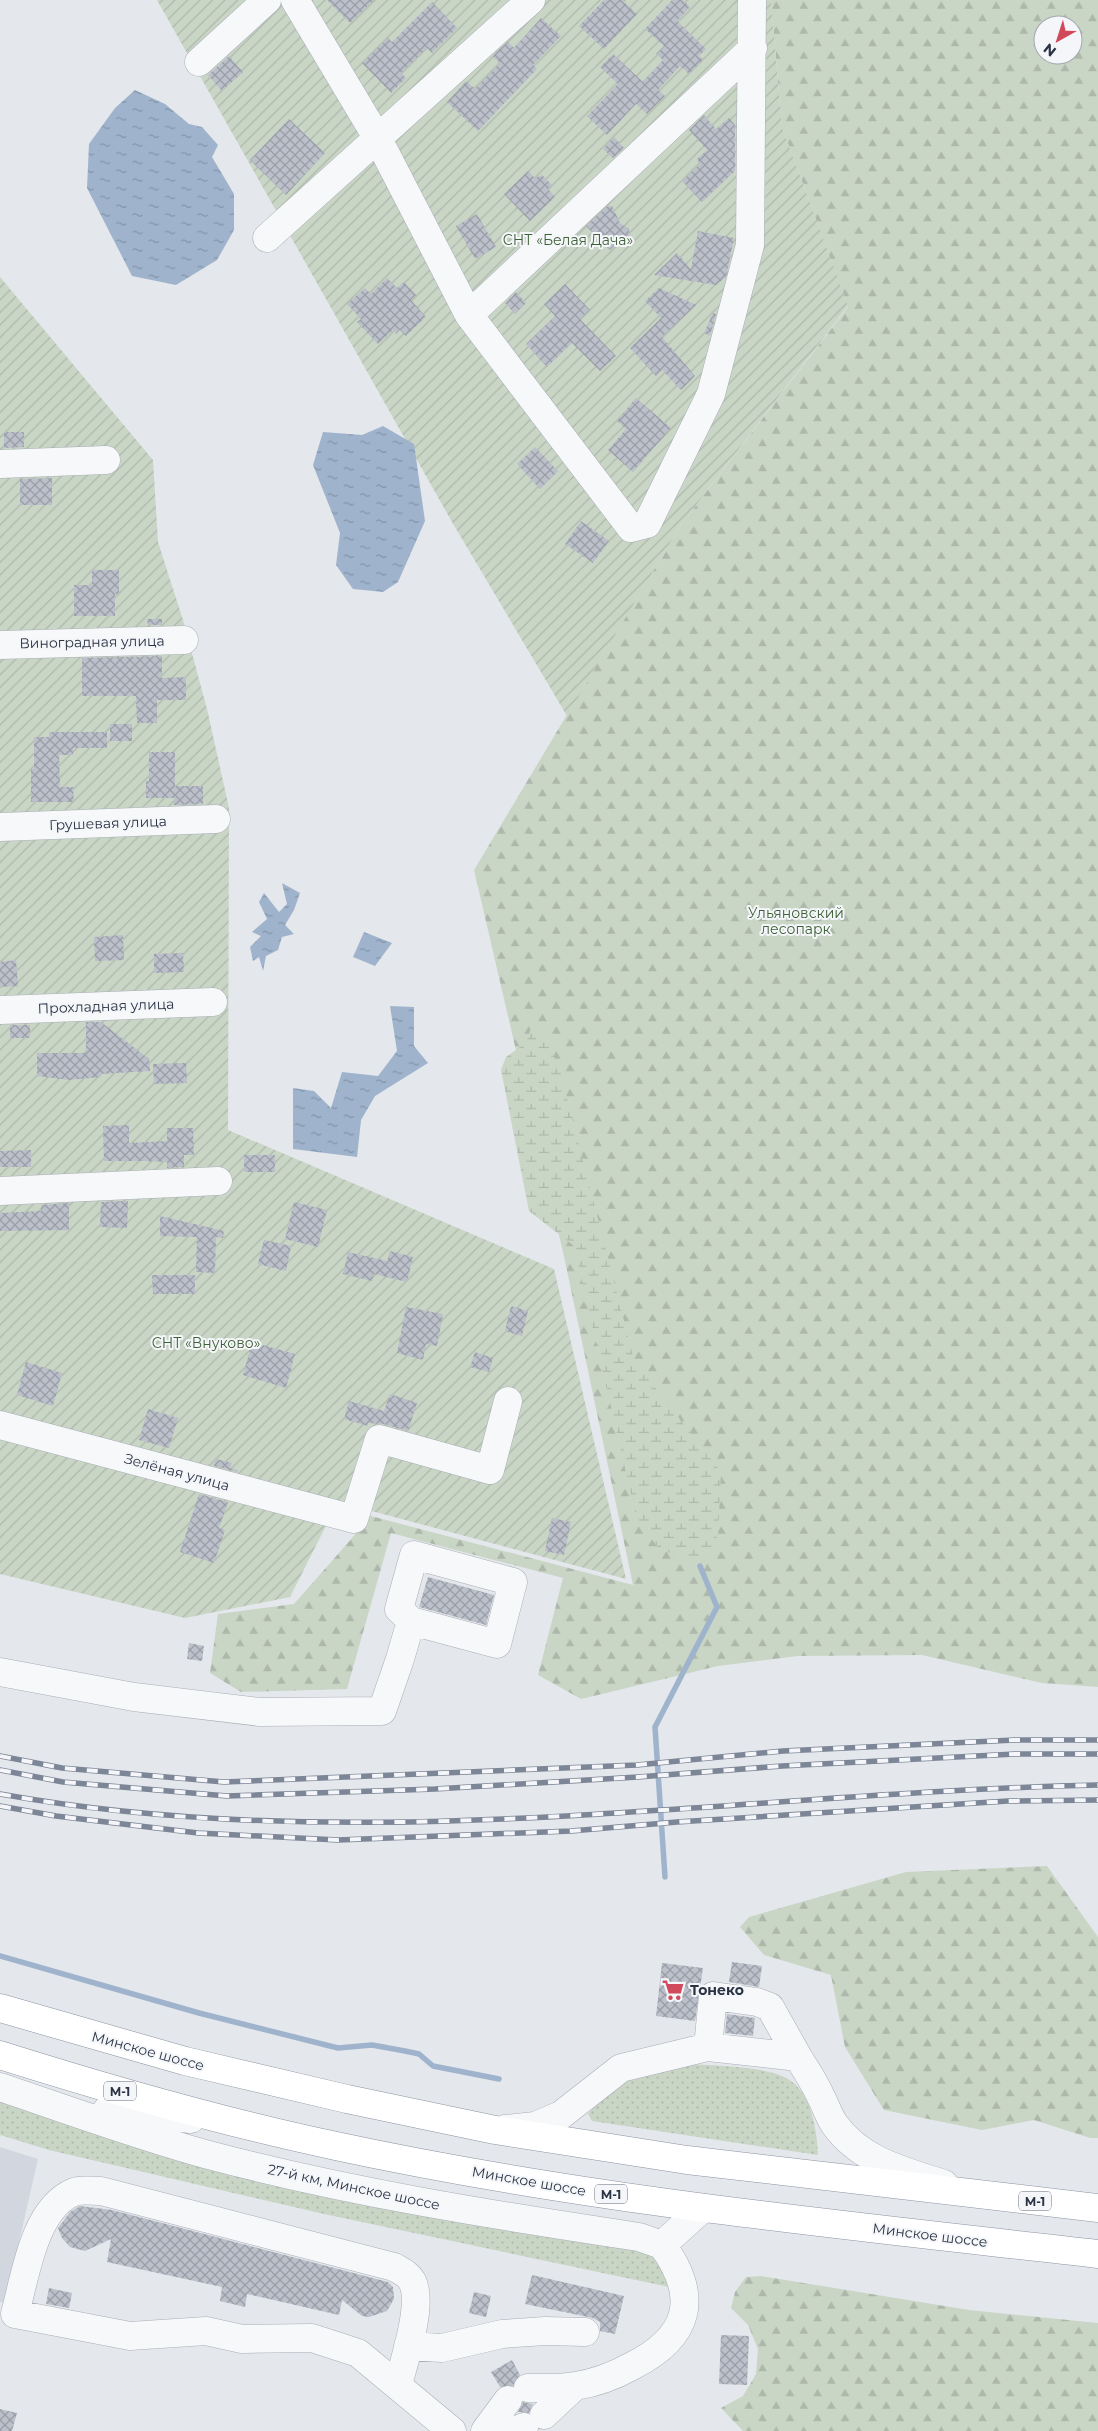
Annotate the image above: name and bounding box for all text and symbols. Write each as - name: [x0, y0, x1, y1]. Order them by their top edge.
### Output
- north arrow: [1033, 15, 1083, 65]
- text: N: [1040, 40, 1060, 61]
- park label: СНТ «Белая Дача»: [503, 231, 633, 249]
- street label: Виноградная улица: [19, 632, 165, 652]
- street label: Грушевая улица: [49, 812, 167, 834]
- park label: Ульяновский лесопарк: [748, 904, 844, 938]
- street label: Прохладная улица: [37, 995, 175, 1017]
- park label: СНТ «Внуково»: [152, 1334, 260, 1352]
- street label: Зелёная улица: [122, 1449, 232, 1495]
- supermarket icon: Тонеко: [660, 1977, 686, 2003]
- place label: Тонеко: [690, 1981, 744, 1999]
- street label: Минское шоссе: [90, 2027, 206, 2075]
- road number: М-1: [104, 2082, 136, 2100]
- street label: 27-й км, Минское шоссе: [266, 2160, 442, 2214]
- street label: Минское шоссе: [470, 2162, 588, 2200]
- road number: М-1: [595, 2184, 627, 2204]
- road number: М-1: [1019, 2192, 1051, 2210]
- street label: Минское шоссе: [872, 2219, 988, 2251]

